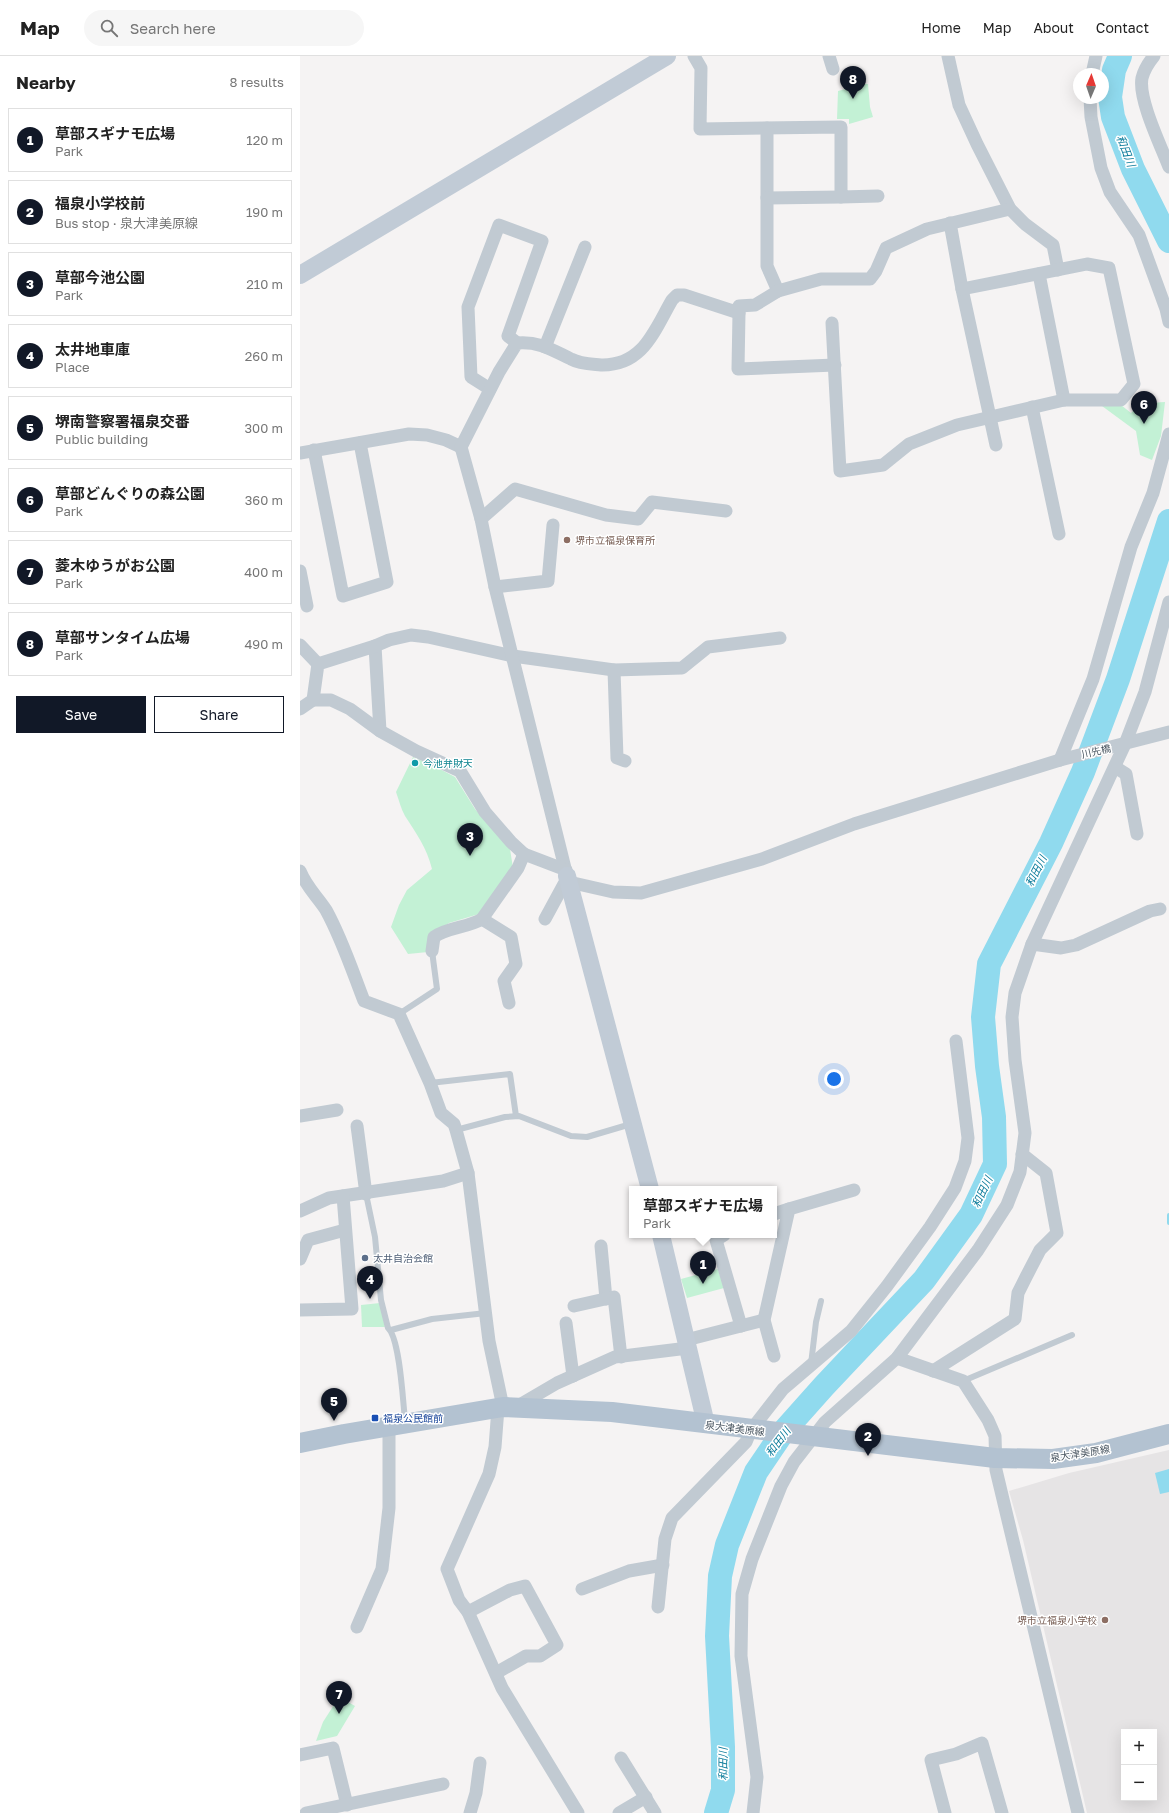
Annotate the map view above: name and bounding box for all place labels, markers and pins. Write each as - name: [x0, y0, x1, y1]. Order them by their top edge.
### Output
- pin: 8: [840, 66, 866, 99]
- pin: 6: [1131, 391, 1157, 424]
- place label: 堺市立福泉保育所: [575, 534, 655, 546]
- marker: 堺市立福泉保育所: [562, 535, 572, 545]
- place label: 今池弁財天: [423, 757, 473, 769]
- marker: 今池弁財天: [410, 758, 420, 768]
- pin: 3: [457, 823, 483, 856]
- pin: 1: [690, 1251, 716, 1284]
- place label: 太井自治会館: [373, 1252, 433, 1264]
- marker: 太井自治会館: [360, 1253, 370, 1263]
- pin: 4: [357, 1266, 383, 1299]
- pin: 5: [321, 1388, 347, 1421]
- place label: 福泉公民館前: [383, 1412, 443, 1424]
- marker: 福泉公民館前: [370, 1413, 380, 1423]
- pin: 2: [855, 1423, 881, 1456]
- place label: 堺市立福泉小学校: [1017, 1614, 1097, 1626]
- marker: 堺市立福泉小学校: [1100, 1615, 1110, 1625]
- pin: 7: [326, 1681, 352, 1714]

